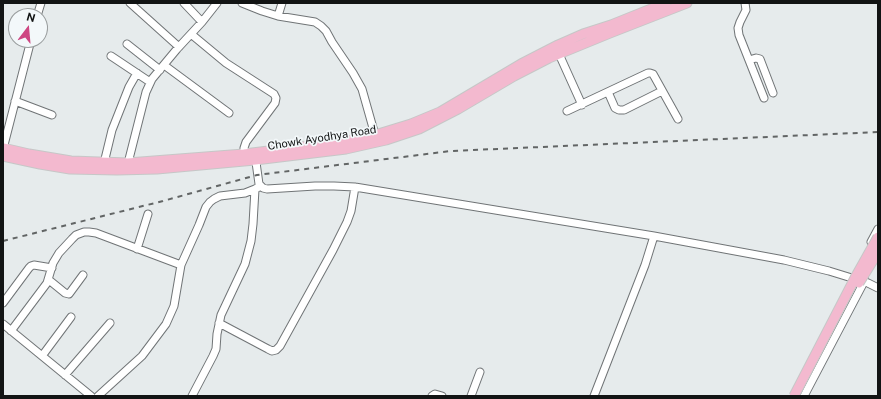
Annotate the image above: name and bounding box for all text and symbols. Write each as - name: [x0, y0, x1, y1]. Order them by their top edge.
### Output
- north arrow: [8, 8, 48, 48]
- text: N: [25, 10, 37, 24]
- street label: Chowk Ayodhya Road: [267, 123, 377, 153]

